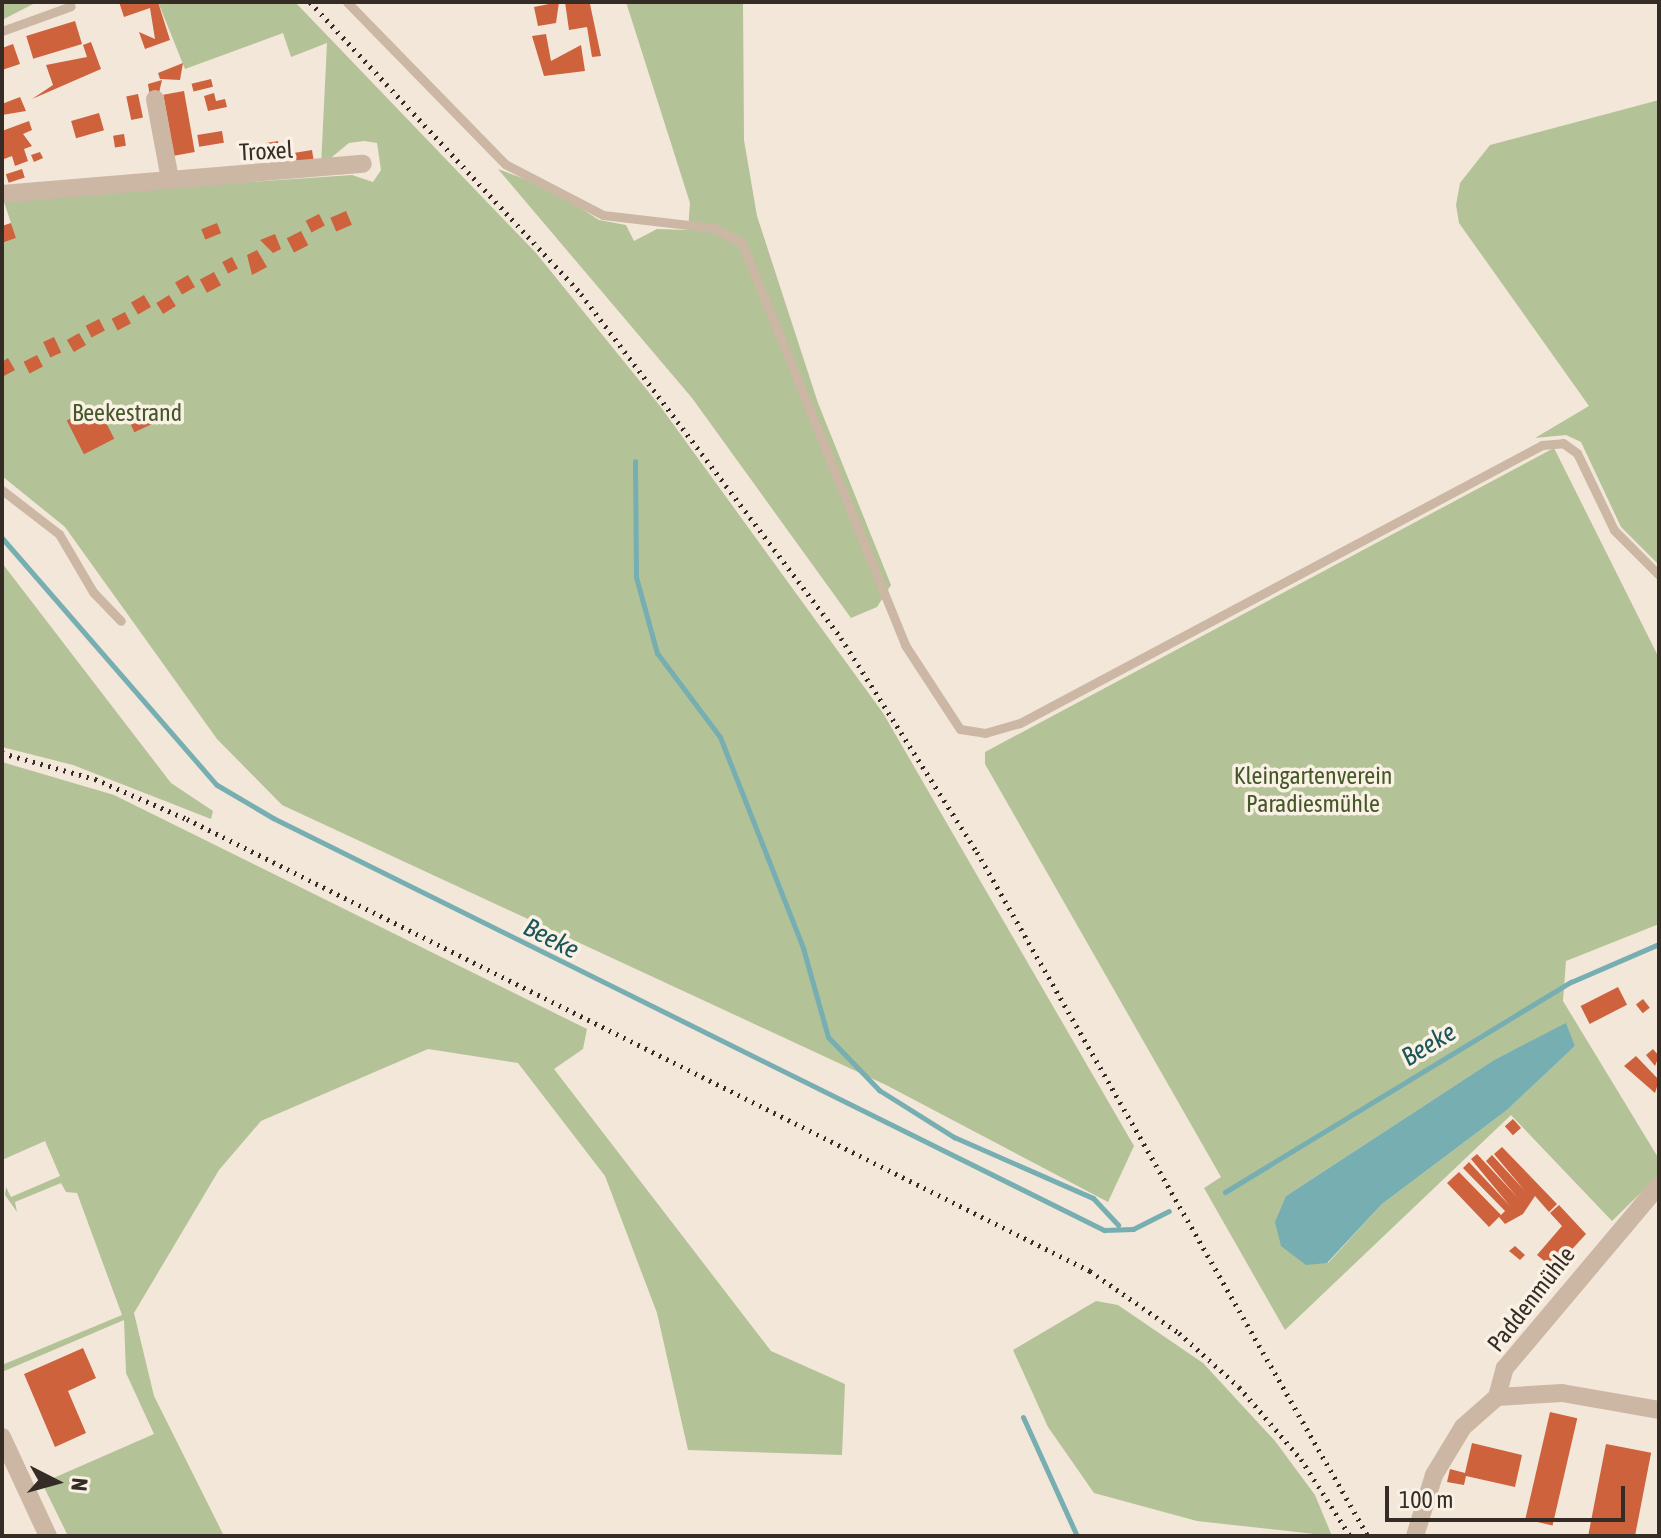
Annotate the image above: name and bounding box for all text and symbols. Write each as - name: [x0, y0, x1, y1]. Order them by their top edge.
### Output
- street label: Troxel: [238, 135, 294, 167]
- park label: Beekestrand: [72, 399, 182, 427]
- park label: Kleingartenverein Paradiesmühle: [1234, 762, 1392, 818]
- water label: Beeke: [518, 912, 584, 966]
- water label: Beeke: [1396, 1017, 1462, 1073]
- street label: Paddenmühle: [1481, 1241, 1581, 1357]
- north arrow: [16, 1442, 96, 1522]
- scale bar: [1389, 1470, 1629, 1520]
- text: N: [66, 1477, 93, 1492]
- text: 100 m: [1399, 1486, 1453, 1513]

